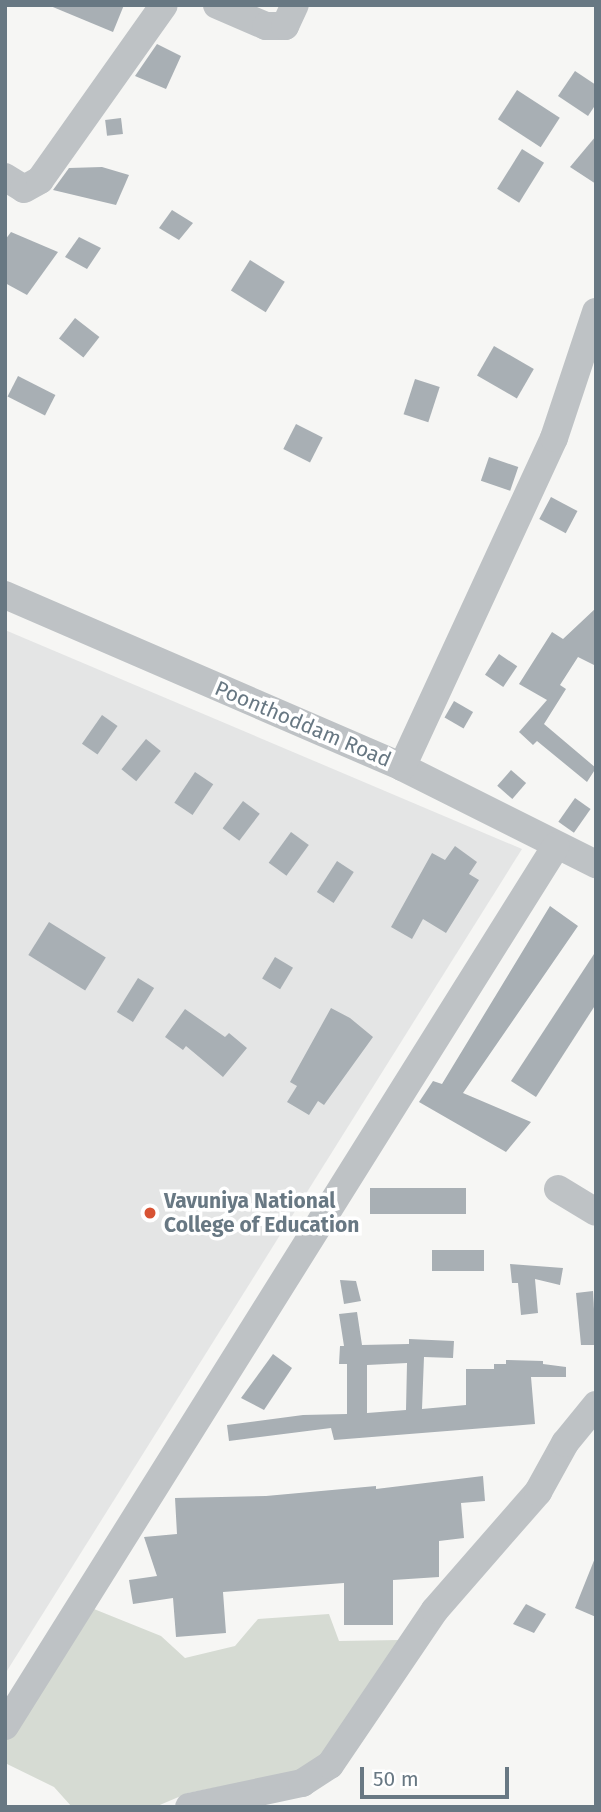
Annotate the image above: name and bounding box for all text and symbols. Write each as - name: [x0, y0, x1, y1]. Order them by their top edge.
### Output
- street label: Poonthoddam Road: [211, 675, 395, 773]
- place label: Vavuniya National College of Education: [164, 1188, 359, 1238]
- marker: Vavuniya National College of Education: [142, 1205, 158, 1221]
- scale bar: [363, 1752, 512, 1796]
- text: 50 m: [373, 1766, 419, 1792]

